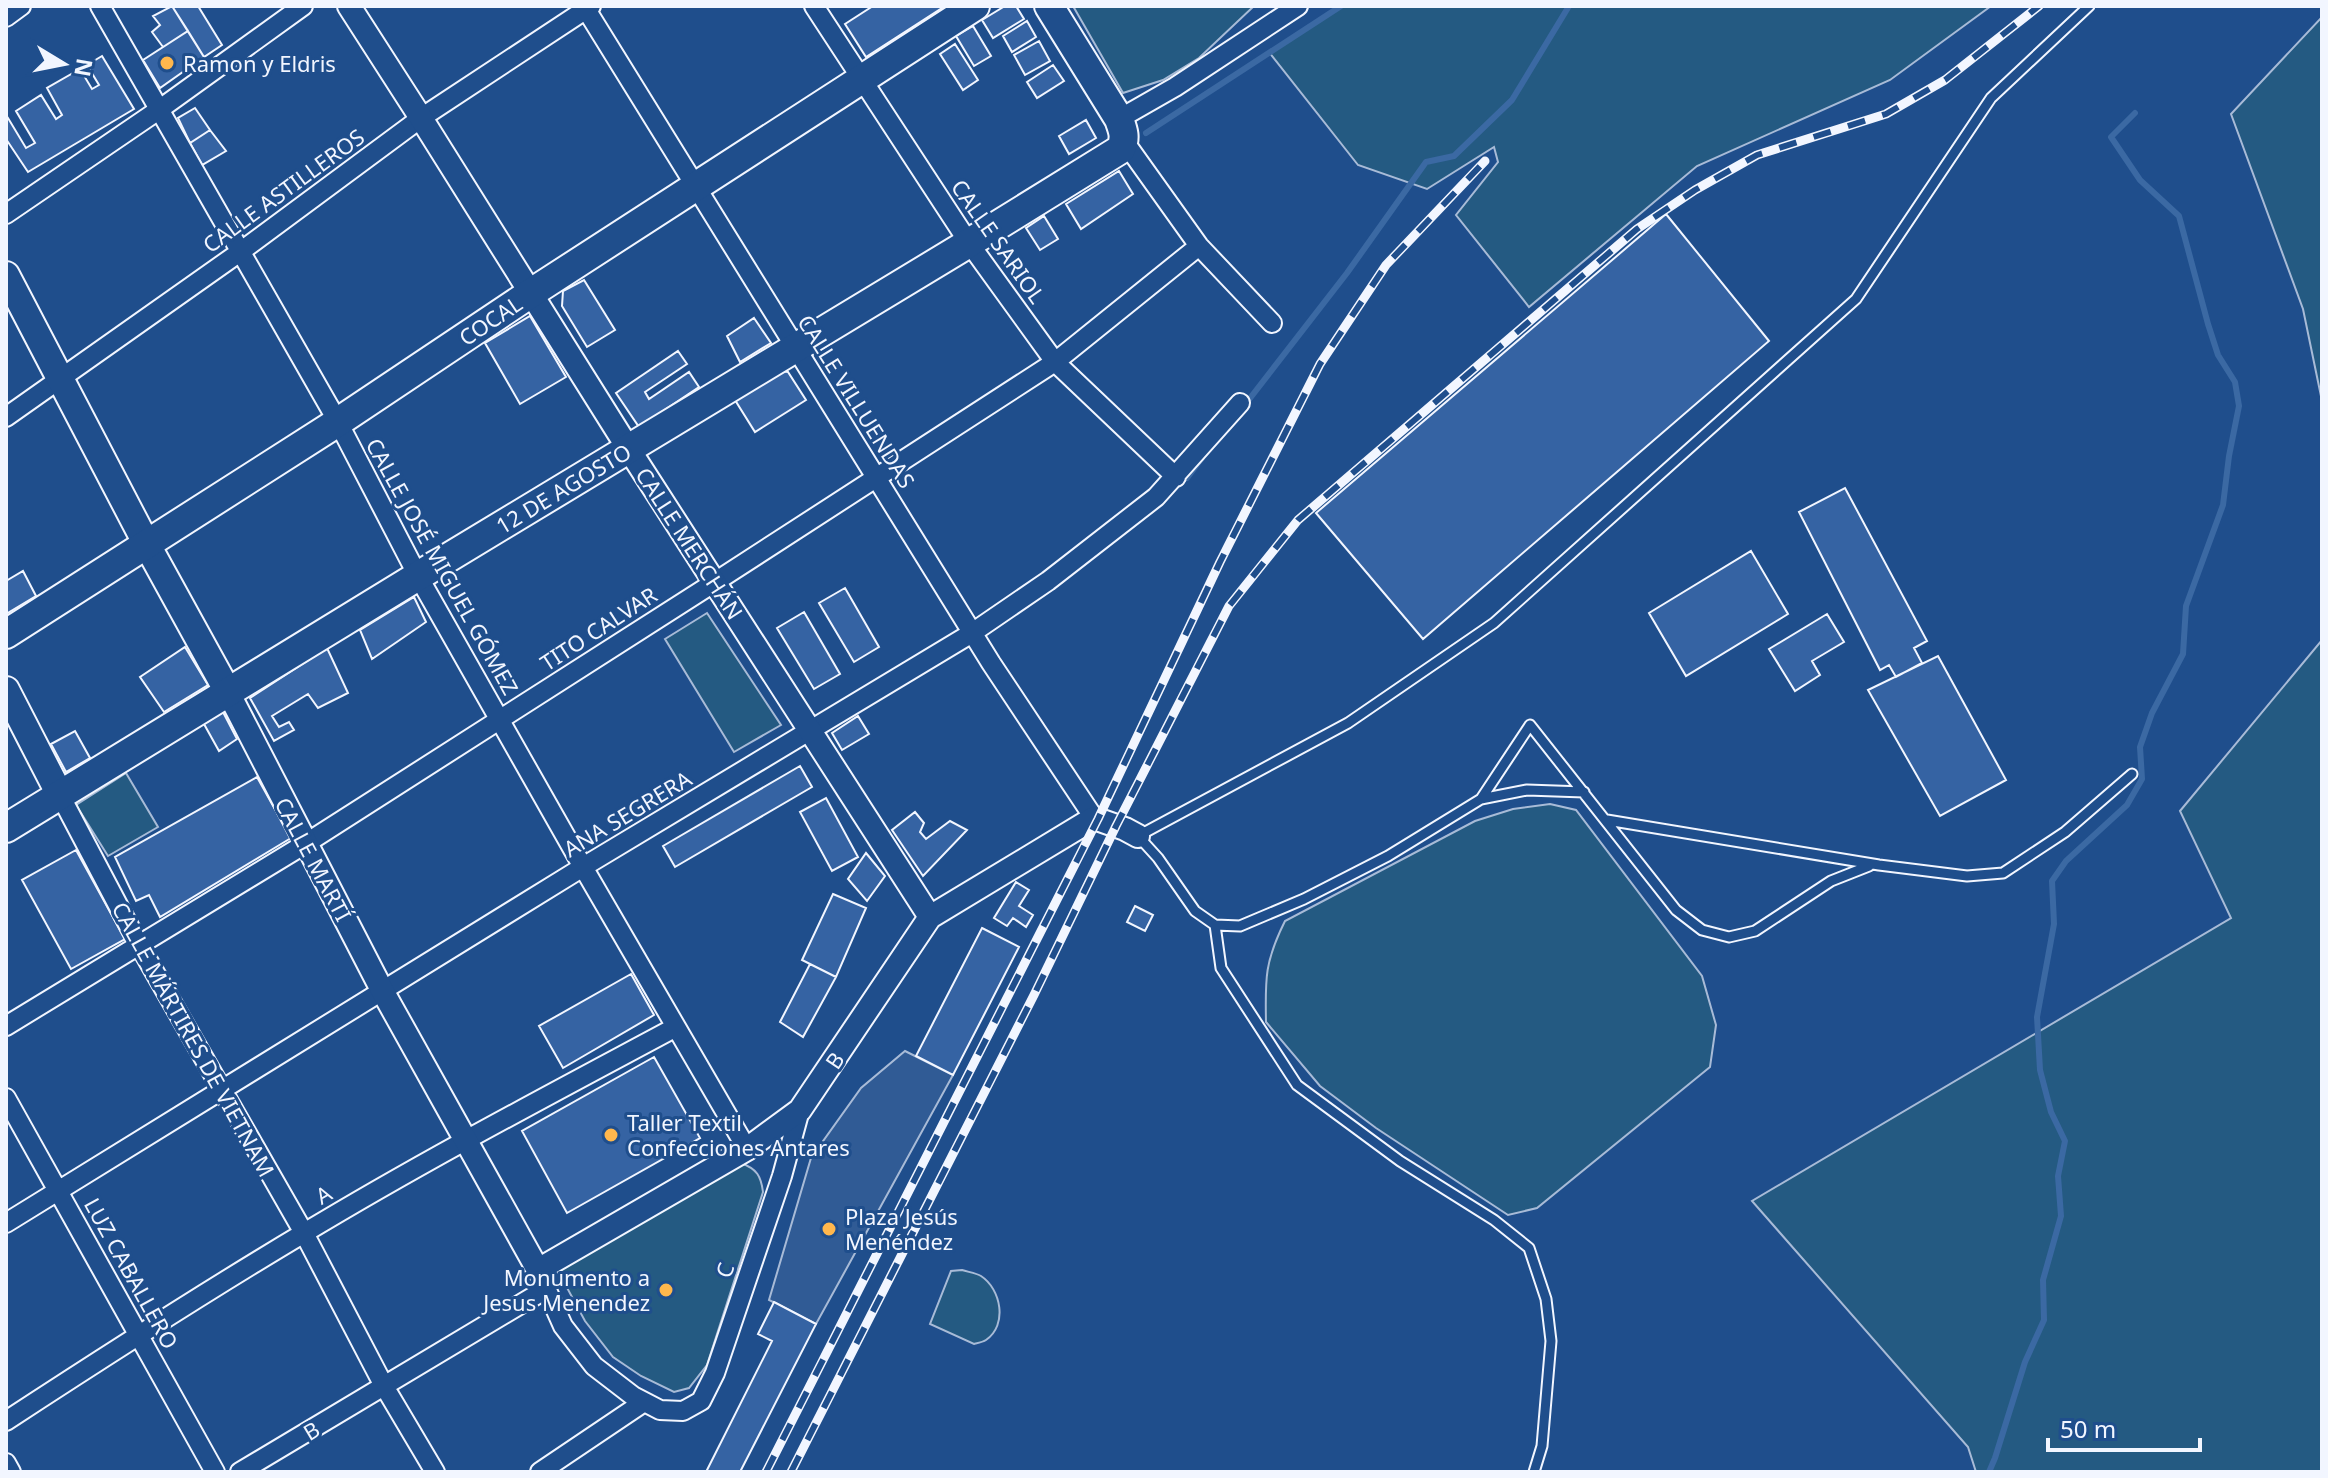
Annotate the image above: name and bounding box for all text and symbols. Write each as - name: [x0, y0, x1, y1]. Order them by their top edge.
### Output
- north arrow: [24, 24, 104, 104]
- place label: Ramon y Eldris: [183, 48, 336, 78]
- marker: Ramon y Eldris: [158, 54, 176, 72]
- text: N: [68, 56, 101, 79]
- street label: CALLE ASTILLEROS: [196, 121, 370, 259]
- street label: CALLE SARIOL: [945, 173, 1053, 309]
- street label: COCAL: [453, 288, 527, 352]
- street label: CALLE VILLUENDAS: [791, 309, 923, 493]
- street label: CALLE JOSÉ MIGUEL GÓMEZ: [360, 432, 526, 700]
- street label: 12 DE AGOSTO: [490, 436, 636, 540]
- street label: CALLE MERCHÁN: [630, 461, 750, 625]
- street label: TITO CALVAR: [534, 579, 662, 677]
- street label: ANA SEGRERA: [557, 762, 697, 863]
- street label: CALLE MARTÍ: [269, 792, 359, 926]
- street label: CALLE MÁRTIRES DE VIETNAM: [106, 896, 282, 1182]
- street label: B: [818, 1046, 850, 1074]
- place label: Taller Textil Confecciones Antares: [627, 1107, 850, 1162]
- marker: Taller Textil Confecciones Antares: [602, 1126, 620, 1144]
- street label: A: [309, 1177, 337, 1211]
- street label: LUZ CABALLERO: [78, 1192, 186, 1354]
- place label: Plaza Jesús Menéndez: [845, 1201, 958, 1256]
- marker: Plaza Jesús Menéndez: [820, 1220, 838, 1238]
- street label: C: [708, 1258, 740, 1281]
- place label: Monumento a Jesus Menendez: [481, 1262, 650, 1317]
- marker: Monumento a Jesus Menendez: [657, 1281, 675, 1299]
- scale bar: [2048, 1402, 2200, 1452]
- text: 50 m: [2060, 1412, 2116, 1445]
- street label: B: [297, 1413, 325, 1447]

